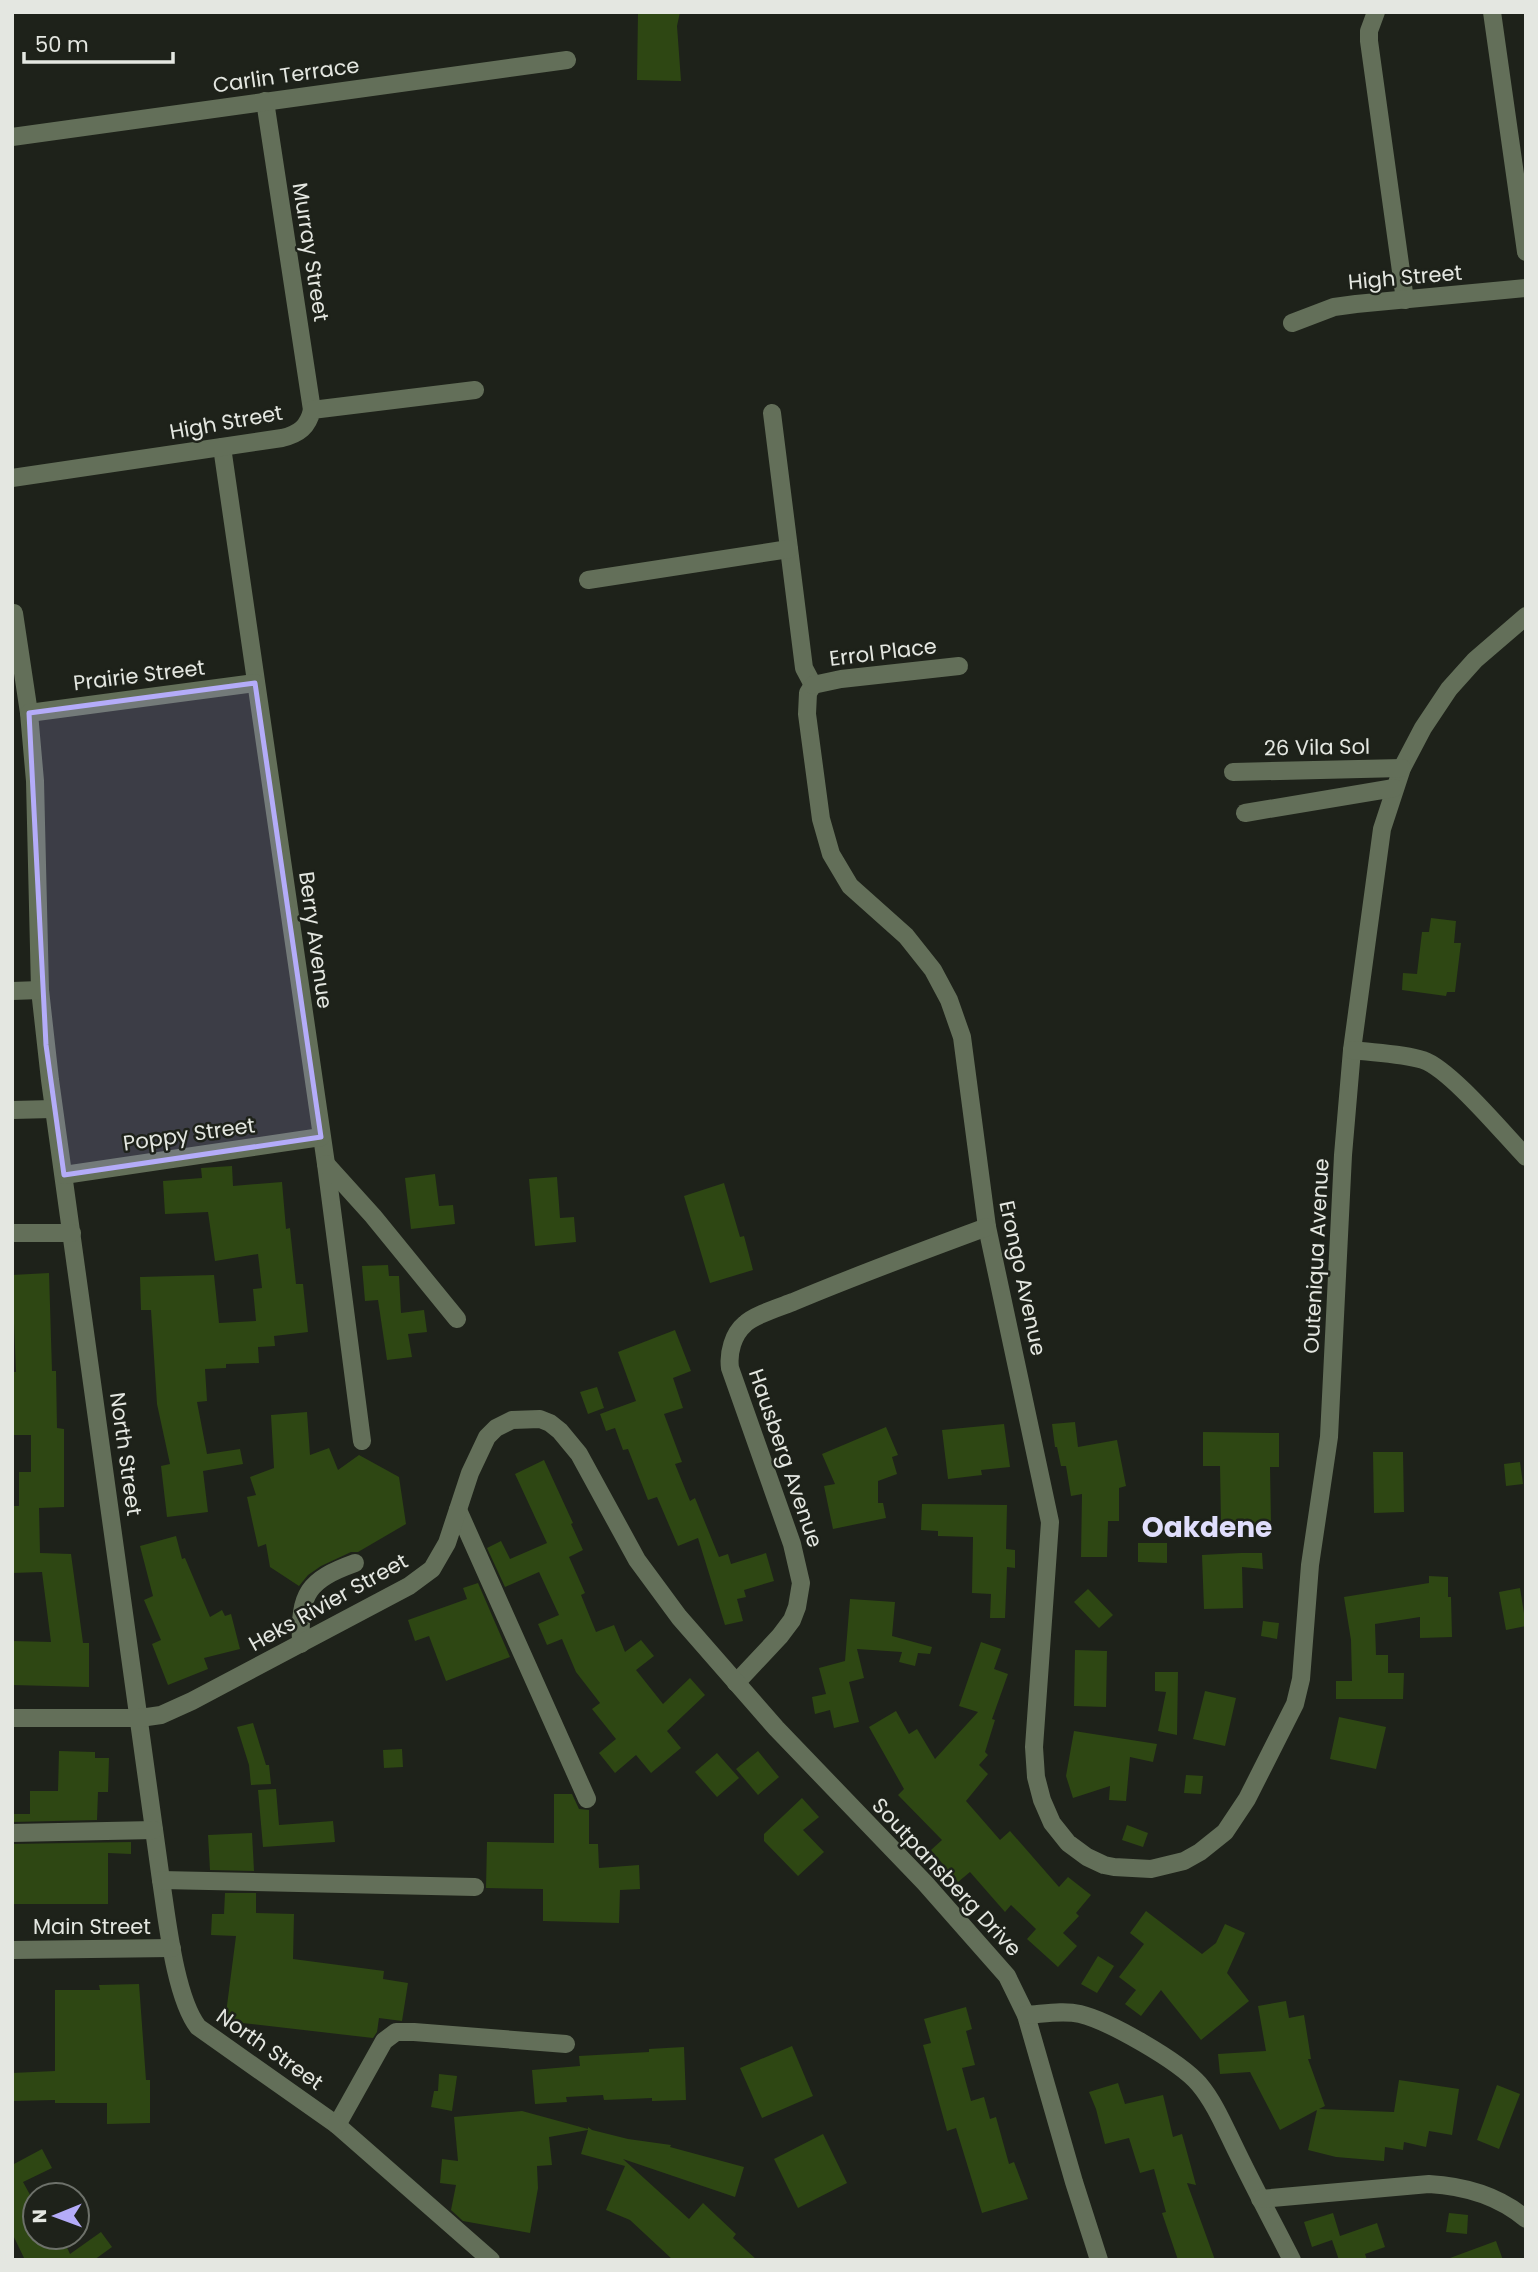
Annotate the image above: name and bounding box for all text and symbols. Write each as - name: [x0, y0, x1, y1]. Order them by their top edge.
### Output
- scale bar: [24, 21, 173, 65]
- text: 50 m: [35, 30, 89, 59]
- street label: Carlin Terrace: [211, 50, 361, 100]
- street label: Murray Street: [286, 180, 336, 324]
- street label: High Street: [1347, 258, 1463, 296]
- street label: High Street: [167, 398, 285, 446]
- street label: Errol Place: [828, 631, 938, 673]
- street label: Prairie Street: [71, 653, 207, 697]
- street label: 26 Vila Sol: [1264, 732, 1370, 762]
- street label: Berry Avenue: [292, 870, 340, 1010]
- street label: Poppy Street: [121, 1110, 257, 1158]
- street label: Outeniqua Avenue: [1296, 1158, 1336, 1354]
- street label: Erongo Avenue: [992, 1198, 1054, 1358]
- street label: Hausberg Avenue: [742, 1365, 830, 1551]
- street label: North Street: [103, 1390, 149, 1518]
- district label: Oakdene: [1142, 1508, 1272, 1547]
- street label: Heks Rivier Street: [243, 1546, 413, 1658]
- street label: Soutpansberg Drive: [866, 1791, 1028, 1963]
- street label: Main Street: [33, 1912, 151, 1941]
- street label: North Street: [211, 2001, 329, 2097]
- north arrow: [21, 2181, 91, 2251]
- text: N: [26, 2209, 53, 2224]

